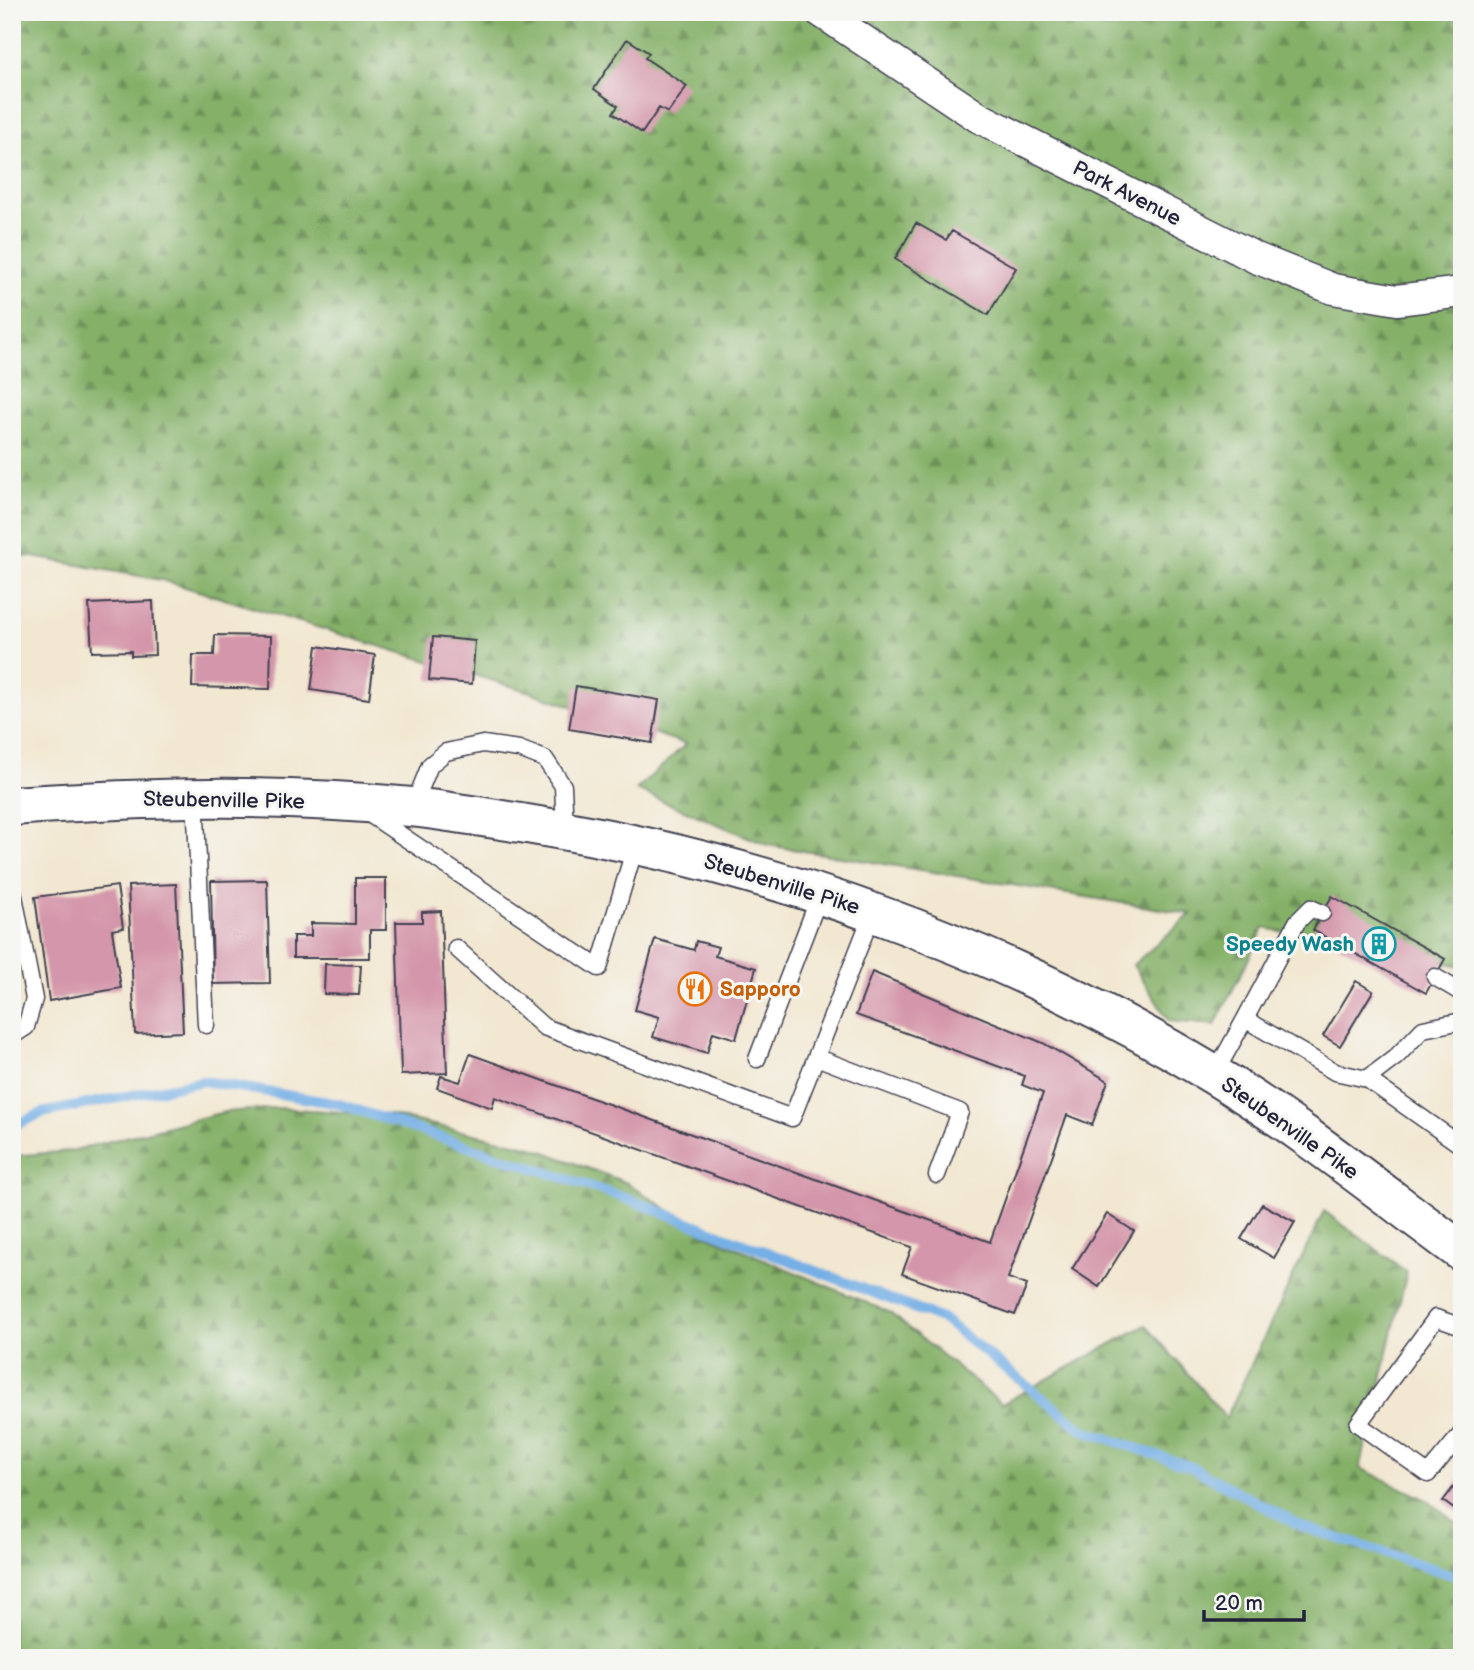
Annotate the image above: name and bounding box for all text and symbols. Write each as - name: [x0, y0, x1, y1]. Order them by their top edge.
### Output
- street label: Park Avenue: [1068, 155, 1185, 231]
- street label: Steubenville Pike: [143, 787, 305, 814]
- street label: Steubenville Pike: [701, 849, 863, 920]
- building icon: Speedy Wash: [1360, 925, 1398, 963]
- place label: Speedy Wash: [1226, 932, 1354, 957]
- restaurant icon: Sapporo: [676, 970, 714, 1008]
- place label: Sapporo: [720, 977, 801, 1002]
- street label: Steubenville Pike: [1216, 1072, 1363, 1185]
- scale bar: [1204, 1579, 1304, 1623]
- text: 20 m: [1215, 1591, 1263, 1616]

